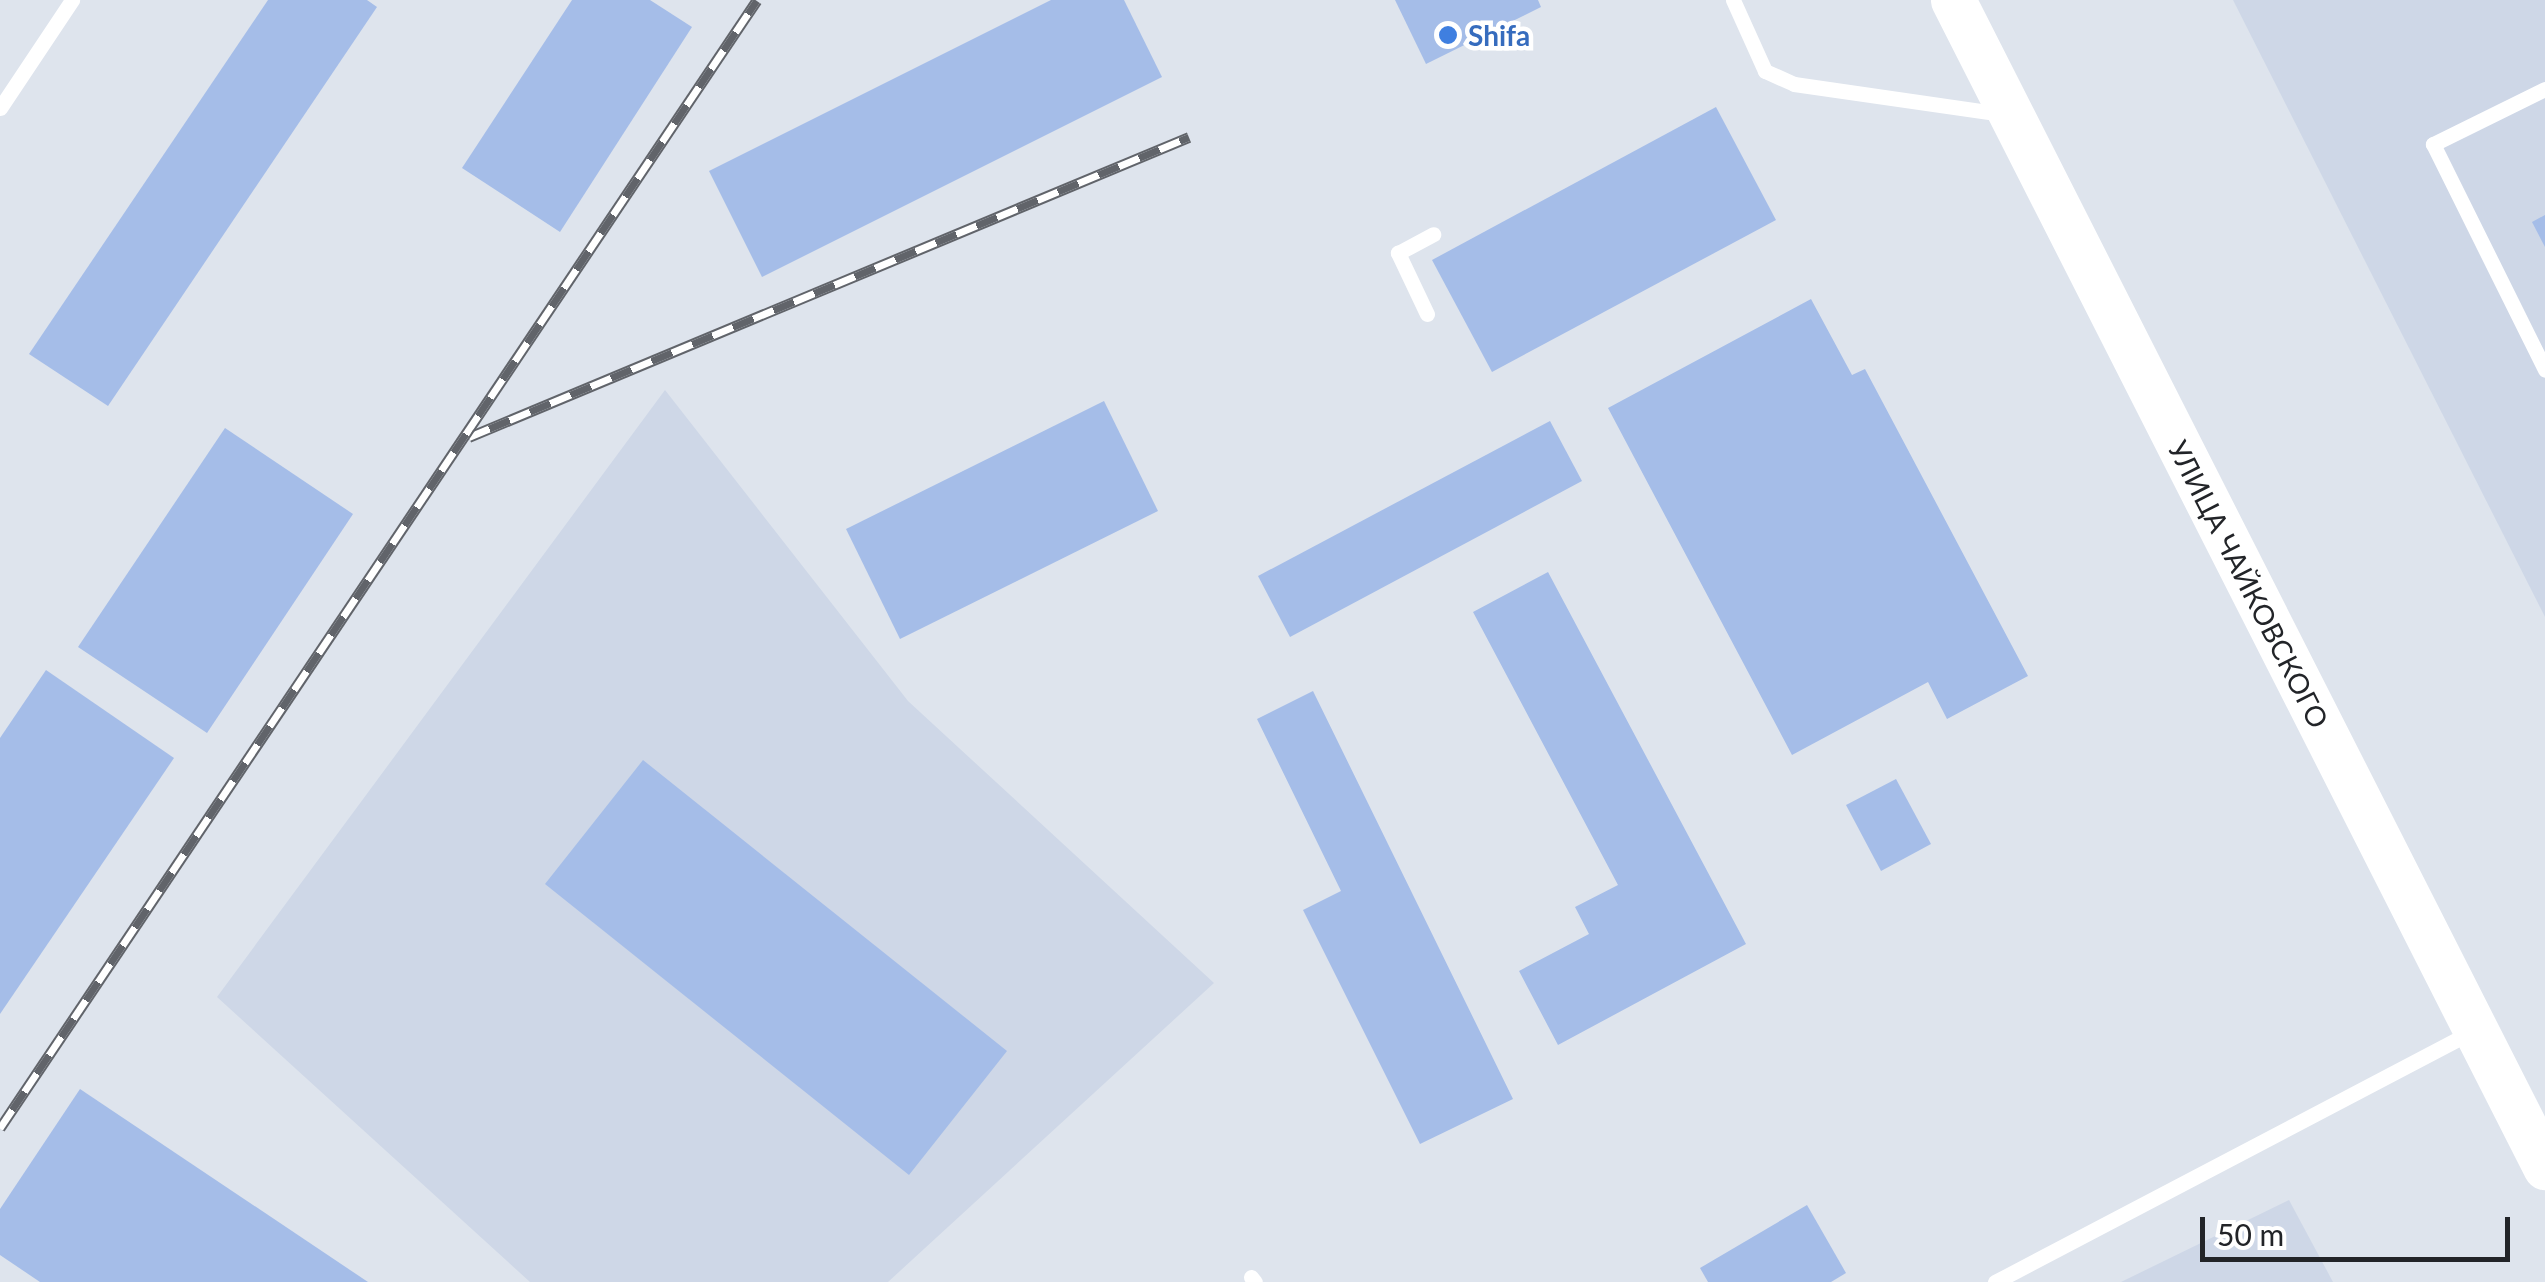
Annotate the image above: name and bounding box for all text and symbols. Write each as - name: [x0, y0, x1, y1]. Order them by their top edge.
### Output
- place label: Shifa: [1468, 18, 1530, 52]
- marker: Shifa: [1437, 24, 1459, 46]
- street label: УЛИЦА ЧАЙКОВСКОГО: [2162, 435, 2336, 733]
- scale bar: [2205, 1197, 2515, 1259]
- text: 50 m: [2217, 1216, 2284, 1252]

